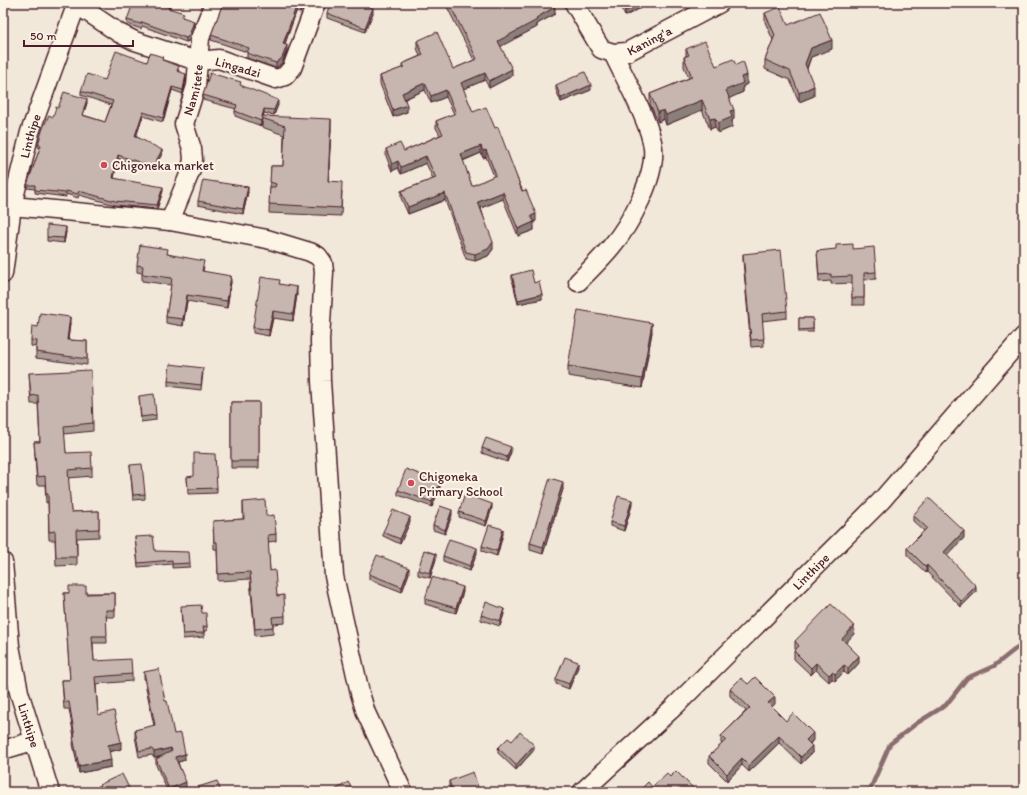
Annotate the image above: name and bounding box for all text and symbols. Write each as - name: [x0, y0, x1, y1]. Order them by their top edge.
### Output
- scale bar: [24, 22, 133, 48]
- street label: Kaning'a: [624, 22, 674, 58]
- text: 50 m: [30, 29, 56, 43]
- street label: Lingadzi: [214, 53, 262, 81]
- street label: Namitete: [180, 64, 205, 117]
- street label: Linthipe: [16, 112, 44, 160]
- place label: Chigoneka market: [112, 158, 214, 173]
- marker: Chigoneka market: [99, 160, 109, 170]
- place label: Chigoneka Primary School: [419, 469, 503, 499]
- marker: Chigoneka Primary School: [406, 478, 416, 488]
- street label: Linthipe: [789, 550, 832, 592]
- street label: Linthipe: [15, 701, 43, 749]

